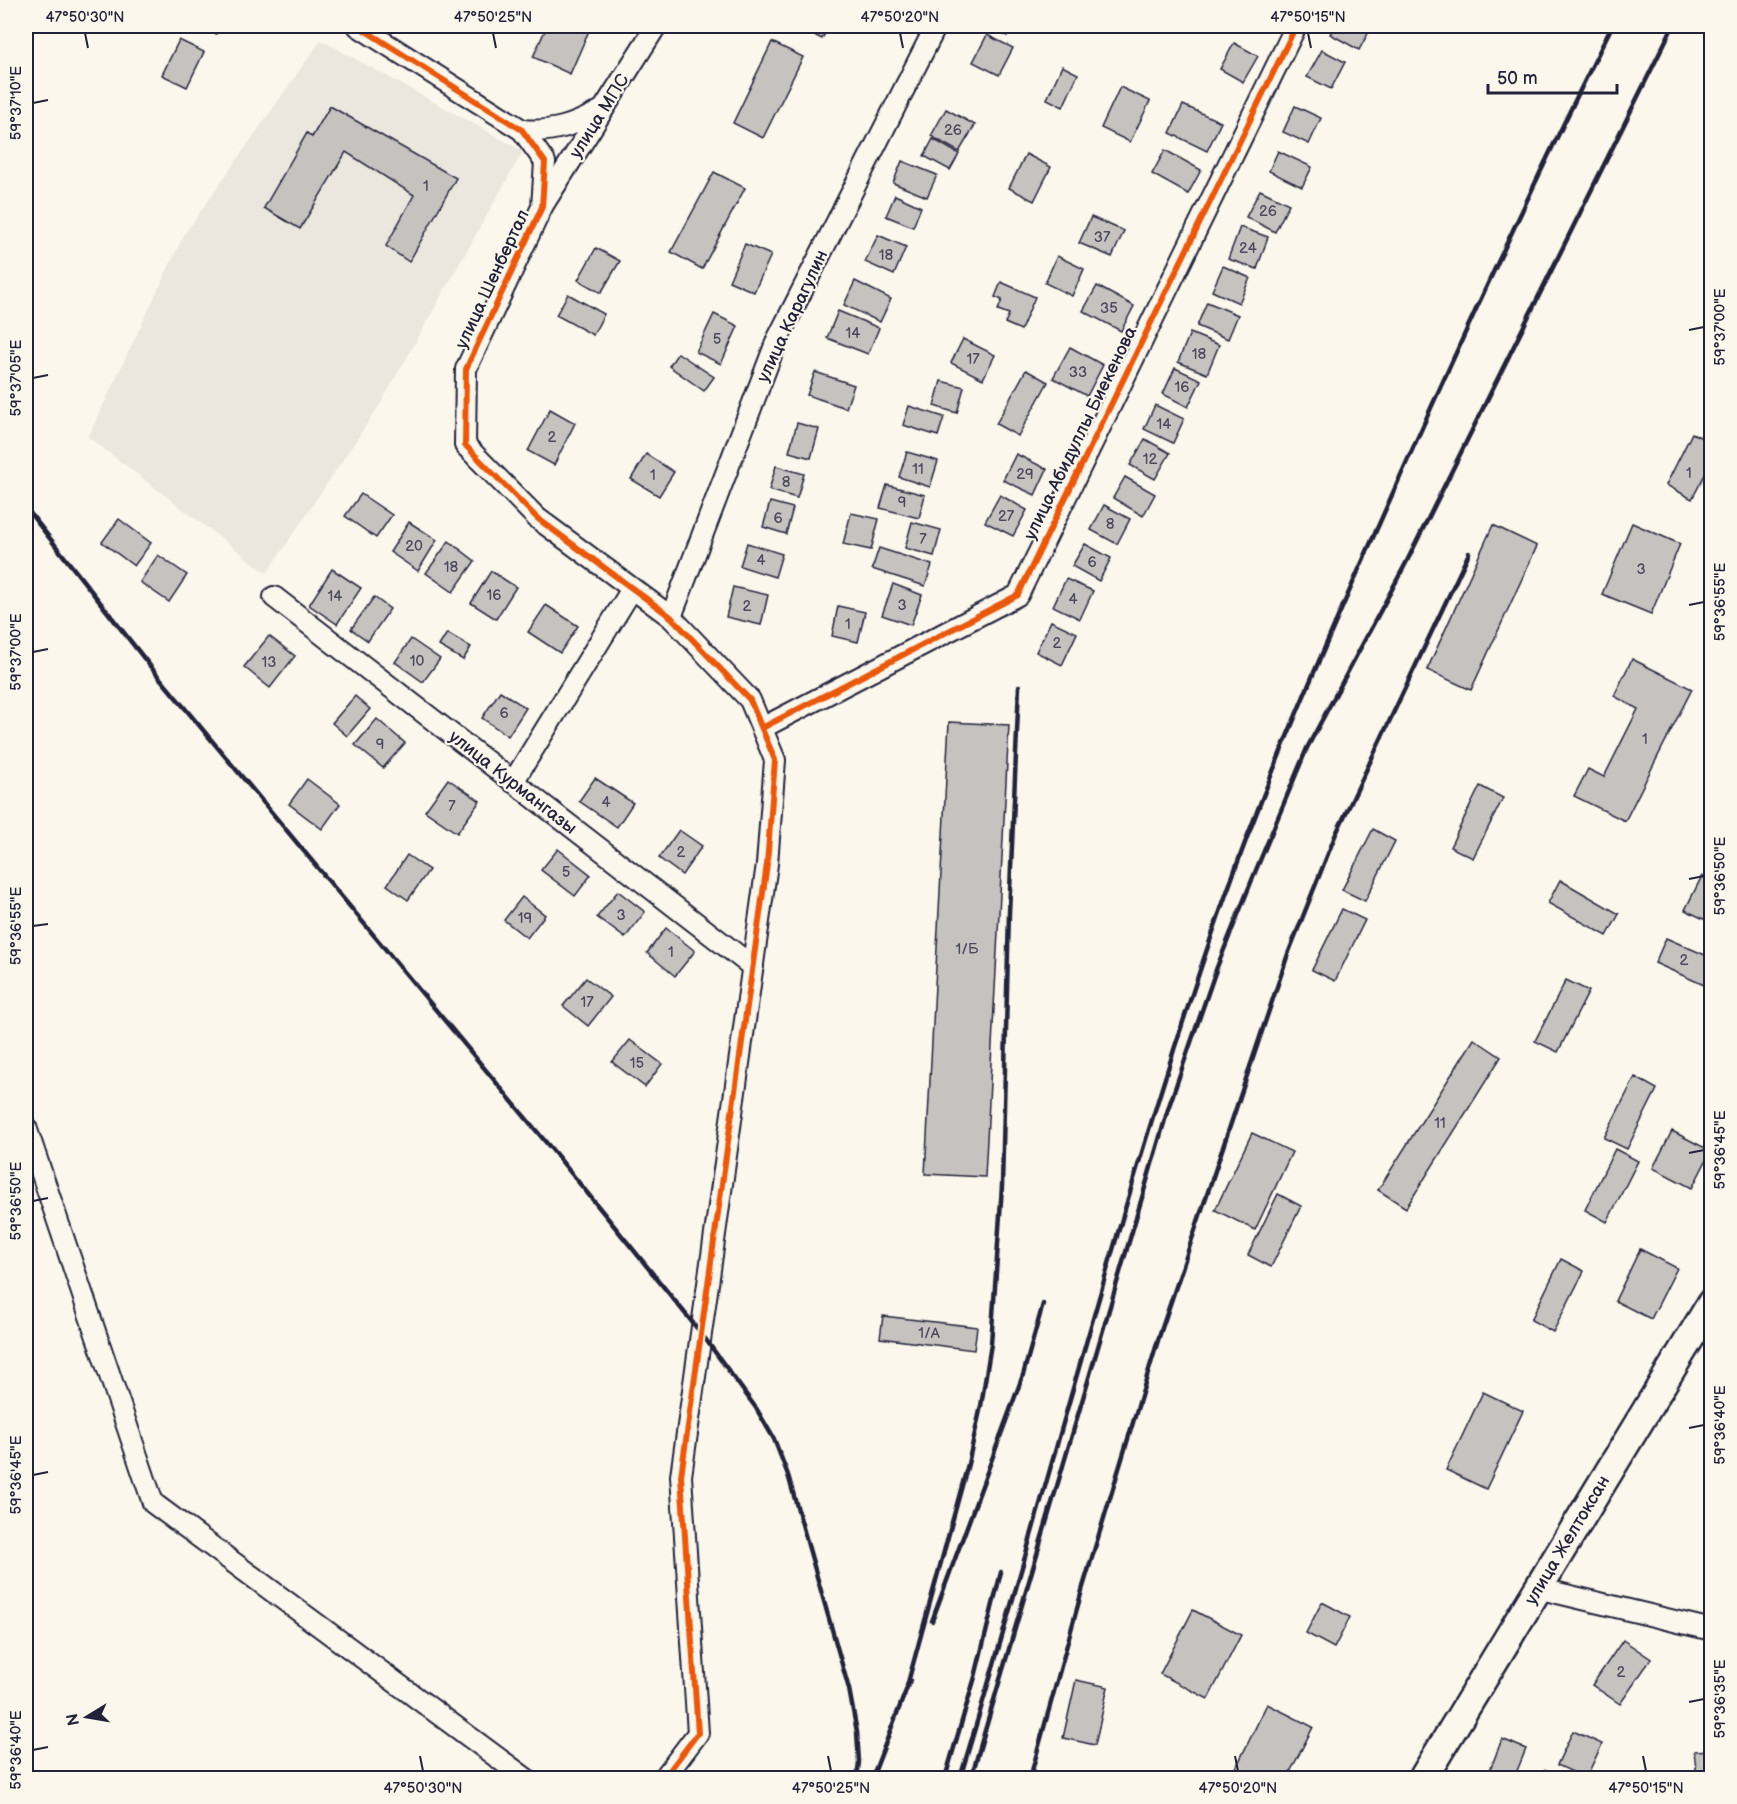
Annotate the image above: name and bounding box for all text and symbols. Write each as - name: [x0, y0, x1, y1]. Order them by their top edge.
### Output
- text: 47°50'30"N: [45, 8, 125, 27]
- text: 47°50'25"N: [454, 8, 532, 27]
- text: 47°50'20"N: [861, 8, 939, 27]
- text: 47°50'15"N: [1270, 8, 1346, 27]
- scale bar: [1488, 57, 1617, 95]
- text: 59°37'10"E: [7, 66, 26, 140]
- text: 50 m: [1497, 68, 1538, 89]
- street label: улица МПС: [565, 70, 634, 162]
- house number: 26: [944, 121, 962, 140]
- house number: 1: [423, 177, 429, 196]
- house number: 26: [1259, 202, 1277, 221]
- street label: улица Шенбертал: [451, 206, 534, 352]
- house number: 37: [1094, 228, 1111, 247]
- house number: 24: [1239, 239, 1257, 258]
- house number: 18: [879, 246, 894, 265]
- street label: улица Карагулин: [753, 247, 832, 386]
- text: 59°37'00"E: [1711, 288, 1730, 366]
- house number: 35: [1100, 299, 1118, 318]
- street label: улица Абидуллы Биекенова: [1020, 323, 1141, 543]
- house number: 14: [846, 324, 860, 343]
- house number: 5: [713, 330, 721, 349]
- text: 59°37'05"E: [7, 339, 26, 417]
- house number: 18: [1192, 345, 1207, 364]
- house number: 17: [966, 350, 980, 369]
- house number: 33: [1069, 363, 1087, 382]
- house number: 16: [1175, 378, 1189, 397]
- house number: 14: [1157, 415, 1171, 434]
- house number: 2: [548, 428, 557, 447]
- house number: 12: [1143, 450, 1157, 469]
- house number: 11: [912, 460, 924, 479]
- house number: 1: [1686, 464, 1692, 483]
- house number: 29: [1016, 465, 1034, 484]
- house number: 1: [650, 466, 656, 485]
- house number: 8: [782, 473, 791, 492]
- house number: 9: [898, 493, 906, 512]
- house number: 27: [998, 507, 1015, 526]
- house number: 6: [773, 509, 783, 528]
- house number: 8: [1106, 515, 1115, 534]
- house number: 7: [919, 530, 927, 549]
- house number: 20: [405, 537, 423, 556]
- house number: 4: [756, 551, 766, 570]
- house number: 6: [1087, 553, 1097, 572]
- house number: 18: [444, 558, 459, 577]
- house number: 3: [1636, 560, 1646, 579]
- text: 59°36'55"E: [1711, 563, 1730, 641]
- house number: 16: [487, 586, 501, 605]
- house number: 14: [328, 587, 342, 606]
- house number: 4: [1068, 590, 1078, 609]
- house number: 3: [897, 596, 907, 615]
- house number: 2: [743, 597, 752, 616]
- text: 59°37'00"E: [7, 613, 26, 691]
- house number: 1: [845, 615, 851, 634]
- house number: 2: [1053, 634, 1062, 653]
- house number: 10: [410, 652, 424, 671]
- house number: 13: [261, 653, 277, 672]
- house number: 6: [499, 704, 509, 723]
- street label: улица Курмангазы: [445, 726, 581, 839]
- house number: 1: [1642, 730, 1648, 749]
- house number: 9: [376, 735, 384, 754]
- house number: 4: [601, 793, 611, 812]
- house number: 7: [448, 797, 456, 816]
- text: 59°36'50"E: [1711, 836, 1730, 915]
- house number: 2: [677, 843, 686, 862]
- house number: 5: [562, 863, 570, 882]
- text: 59°36'55"E: [7, 887, 26, 965]
- house number: 3: [616, 906, 626, 925]
- house number: 19: [518, 909, 532, 928]
- house number: 1/Б: [956, 940, 979, 959]
- house number: 1: [668, 943, 674, 962]
- house number: 2: [1680, 951, 1689, 970]
- house number: 17: [580, 993, 594, 1012]
- house number: 15: [630, 1054, 644, 1073]
- text: 59°36'45"E: [1711, 1110, 1730, 1190]
- house number: 11: [1434, 1114, 1446, 1133]
- text: 59°36'50"E: [7, 1161, 26, 1240]
- house number: 1/А: [918, 1324, 941, 1343]
- text: 59°36'40"E: [1711, 1385, 1730, 1465]
- text: 59°36'45"E: [7, 1435, 26, 1515]
- street label: улица Желтоксан: [1521, 1472, 1614, 1609]
- text: 59°36'35"E: [1711, 1659, 1730, 1739]
- house number: 2: [1617, 1663, 1626, 1682]
- north arrow: [57, 1687, 117, 1747]
- text: 59°36'40"E: [7, 1710, 26, 1790]
- text: N: [63, 1712, 84, 1727]
- text: 47°50'30"N: [383, 1779, 463, 1798]
- text: 47°50'25"N: [792, 1779, 870, 1798]
- text: 47°50'20"N: [1199, 1779, 1277, 1798]
- text: 47°50'15"N: [1608, 1779, 1684, 1798]

